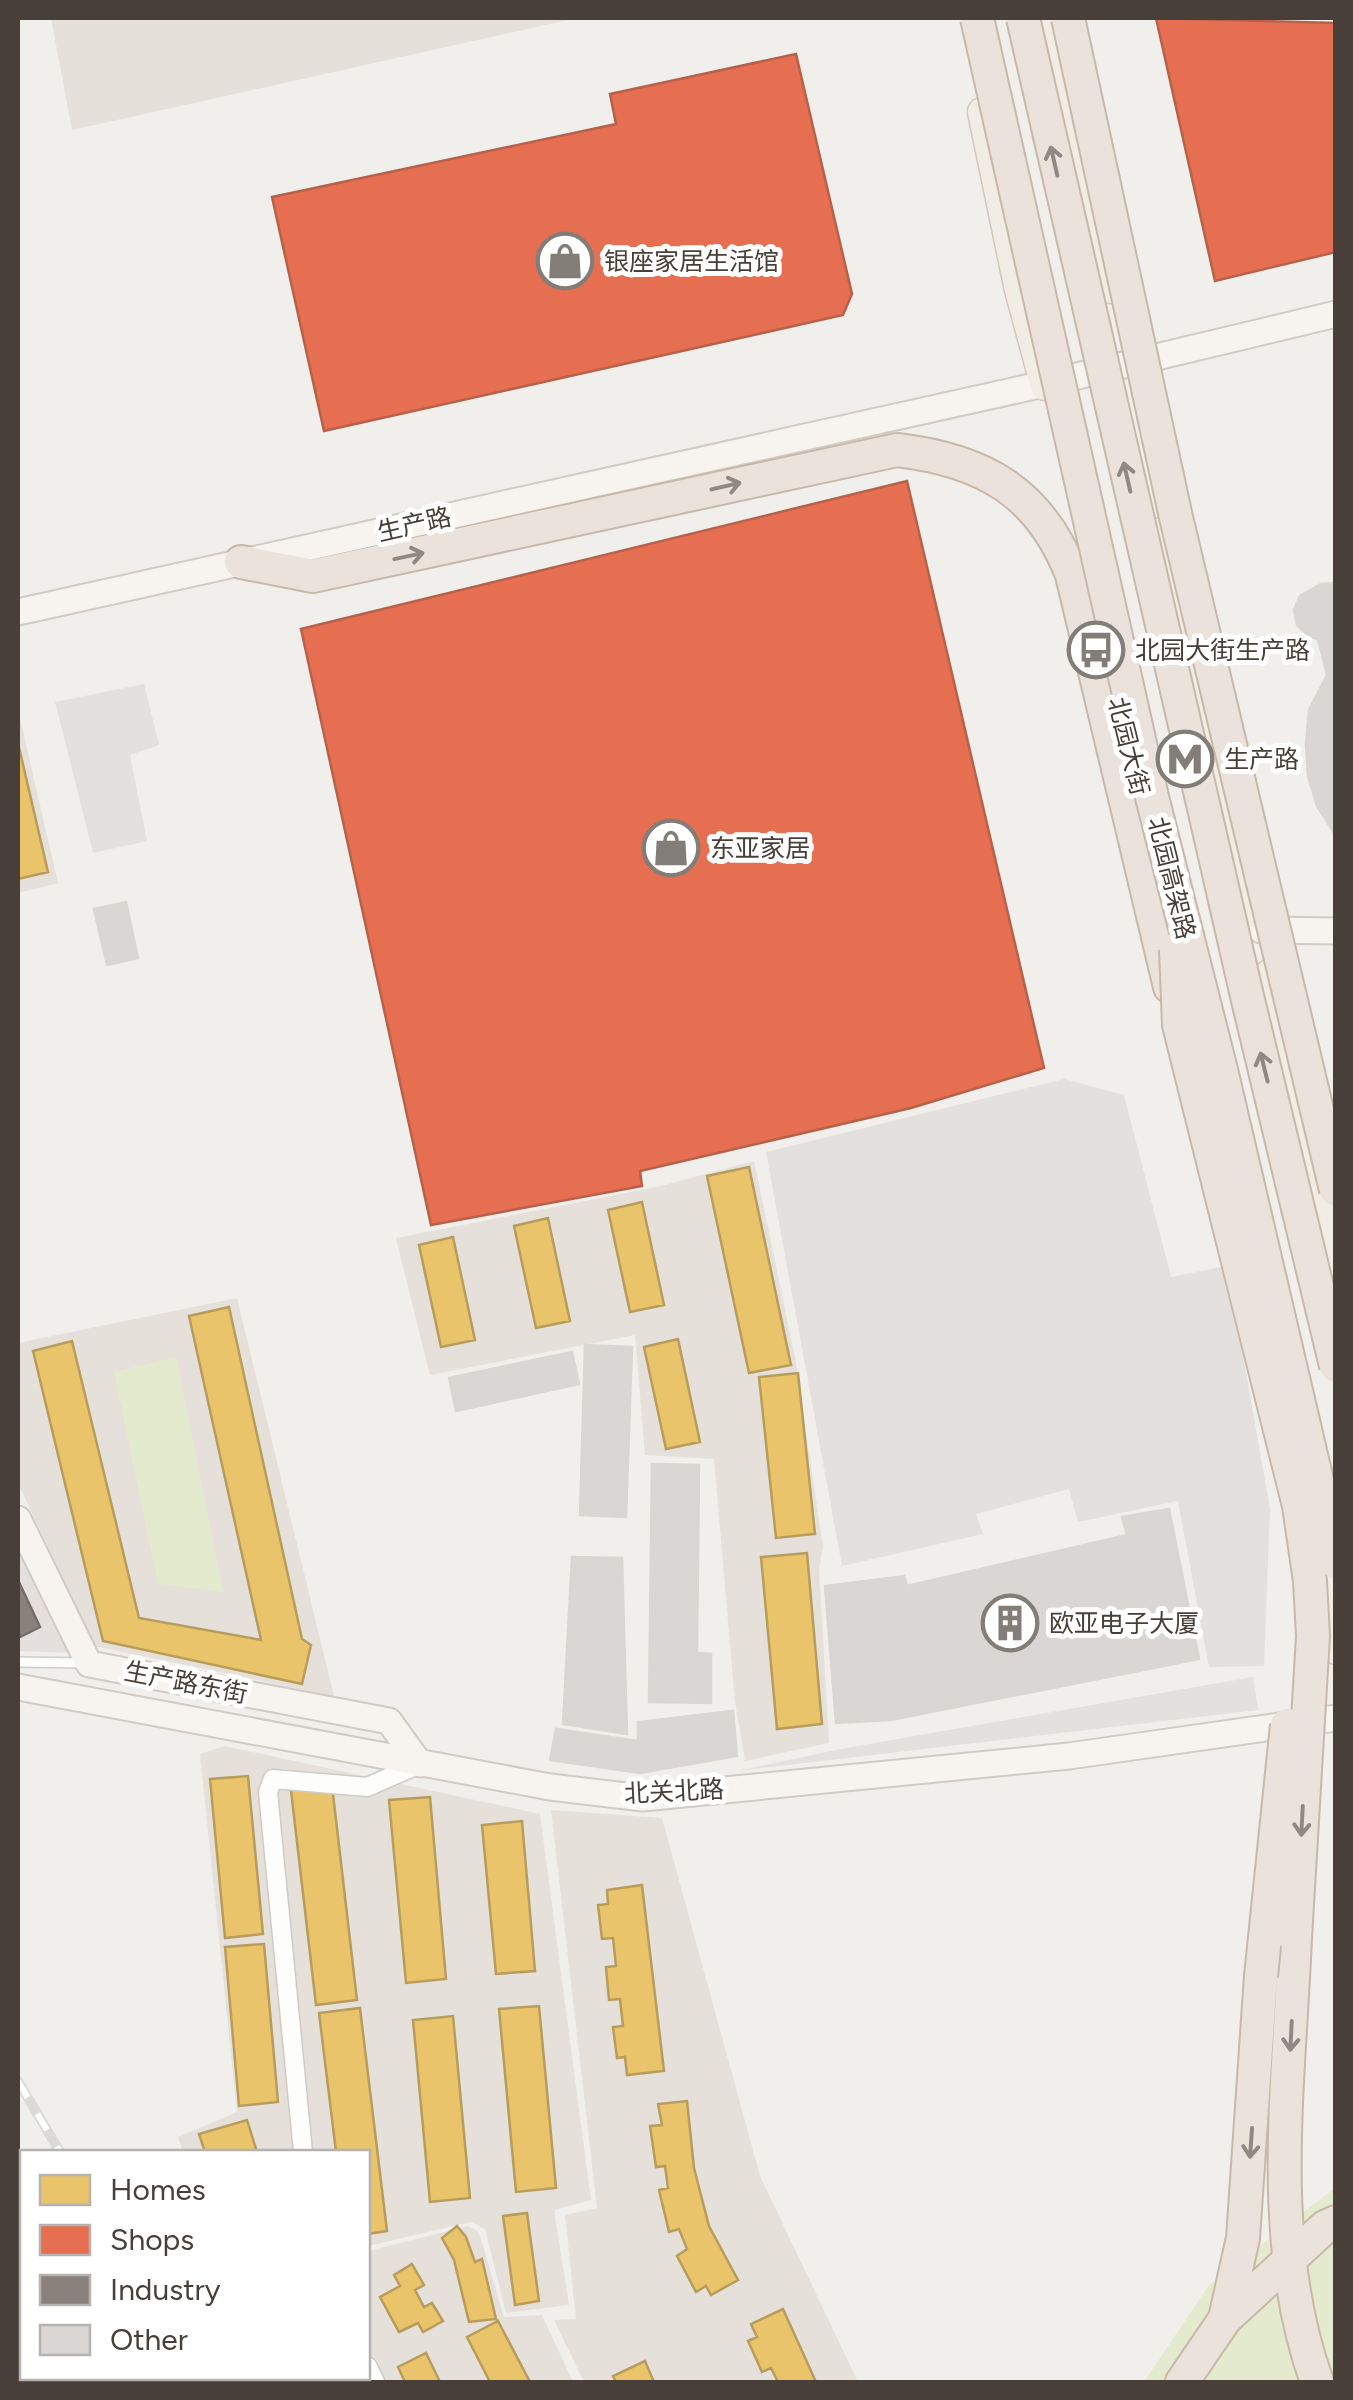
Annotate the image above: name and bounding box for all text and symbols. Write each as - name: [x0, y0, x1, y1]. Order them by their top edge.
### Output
- one-way arrow: [1044, 146, 1062, 178]
- shop icon: 银座家居生活馆: [535, 231, 595, 291]
- place label: 银座家居生活馆: [604, 246, 779, 276]
- one-way arrow: [1117, 462, 1135, 494]
- one-way arrow: [709, 476, 741, 494]
- street label: 生产路: [374, 501, 454, 547]
- one-way arrow: [392, 545, 424, 564]
- bus stop icon: 北园大街生产路: [1066, 620, 1126, 680]
- place label: 北园大街生产路: [1135, 635, 1310, 665]
- street label: 北园大街: [1102, 694, 1156, 798]
- metro station icon: 生产路: [1155, 729, 1215, 789]
- place label: 生产路: [1224, 744, 1299, 774]
- street label: 北园高架路: [1142, 814, 1202, 942]
- shop icon: 东亚家居: [641, 818, 701, 878]
- place label: 东亚家居: [710, 833, 810, 863]
- one-way arrow: [1254, 1052, 1272, 1084]
- building icon: 欧亚电子大厦: [980, 1593, 1040, 1653]
- place label: 欧亚电子大厦: [1049, 1608, 1199, 1638]
- street label: 生产路东街: [122, 1655, 250, 1709]
- street label: 北关北路: [623, 1773, 725, 1809]
- one-way arrow: [1292, 1805, 1311, 1837]
- one-way arrow: [1281, 2019, 1300, 2051]
- one-way arrow: [1241, 2127, 1260, 2159]
- legend: [20, 2150, 370, 2380]
- text: Homes: [110, 2171, 206, 2208]
- text: Shops: [110, 2221, 194, 2258]
- text: Industry: [110, 2271, 221, 2308]
- text: Other: [110, 2321, 188, 2358]

